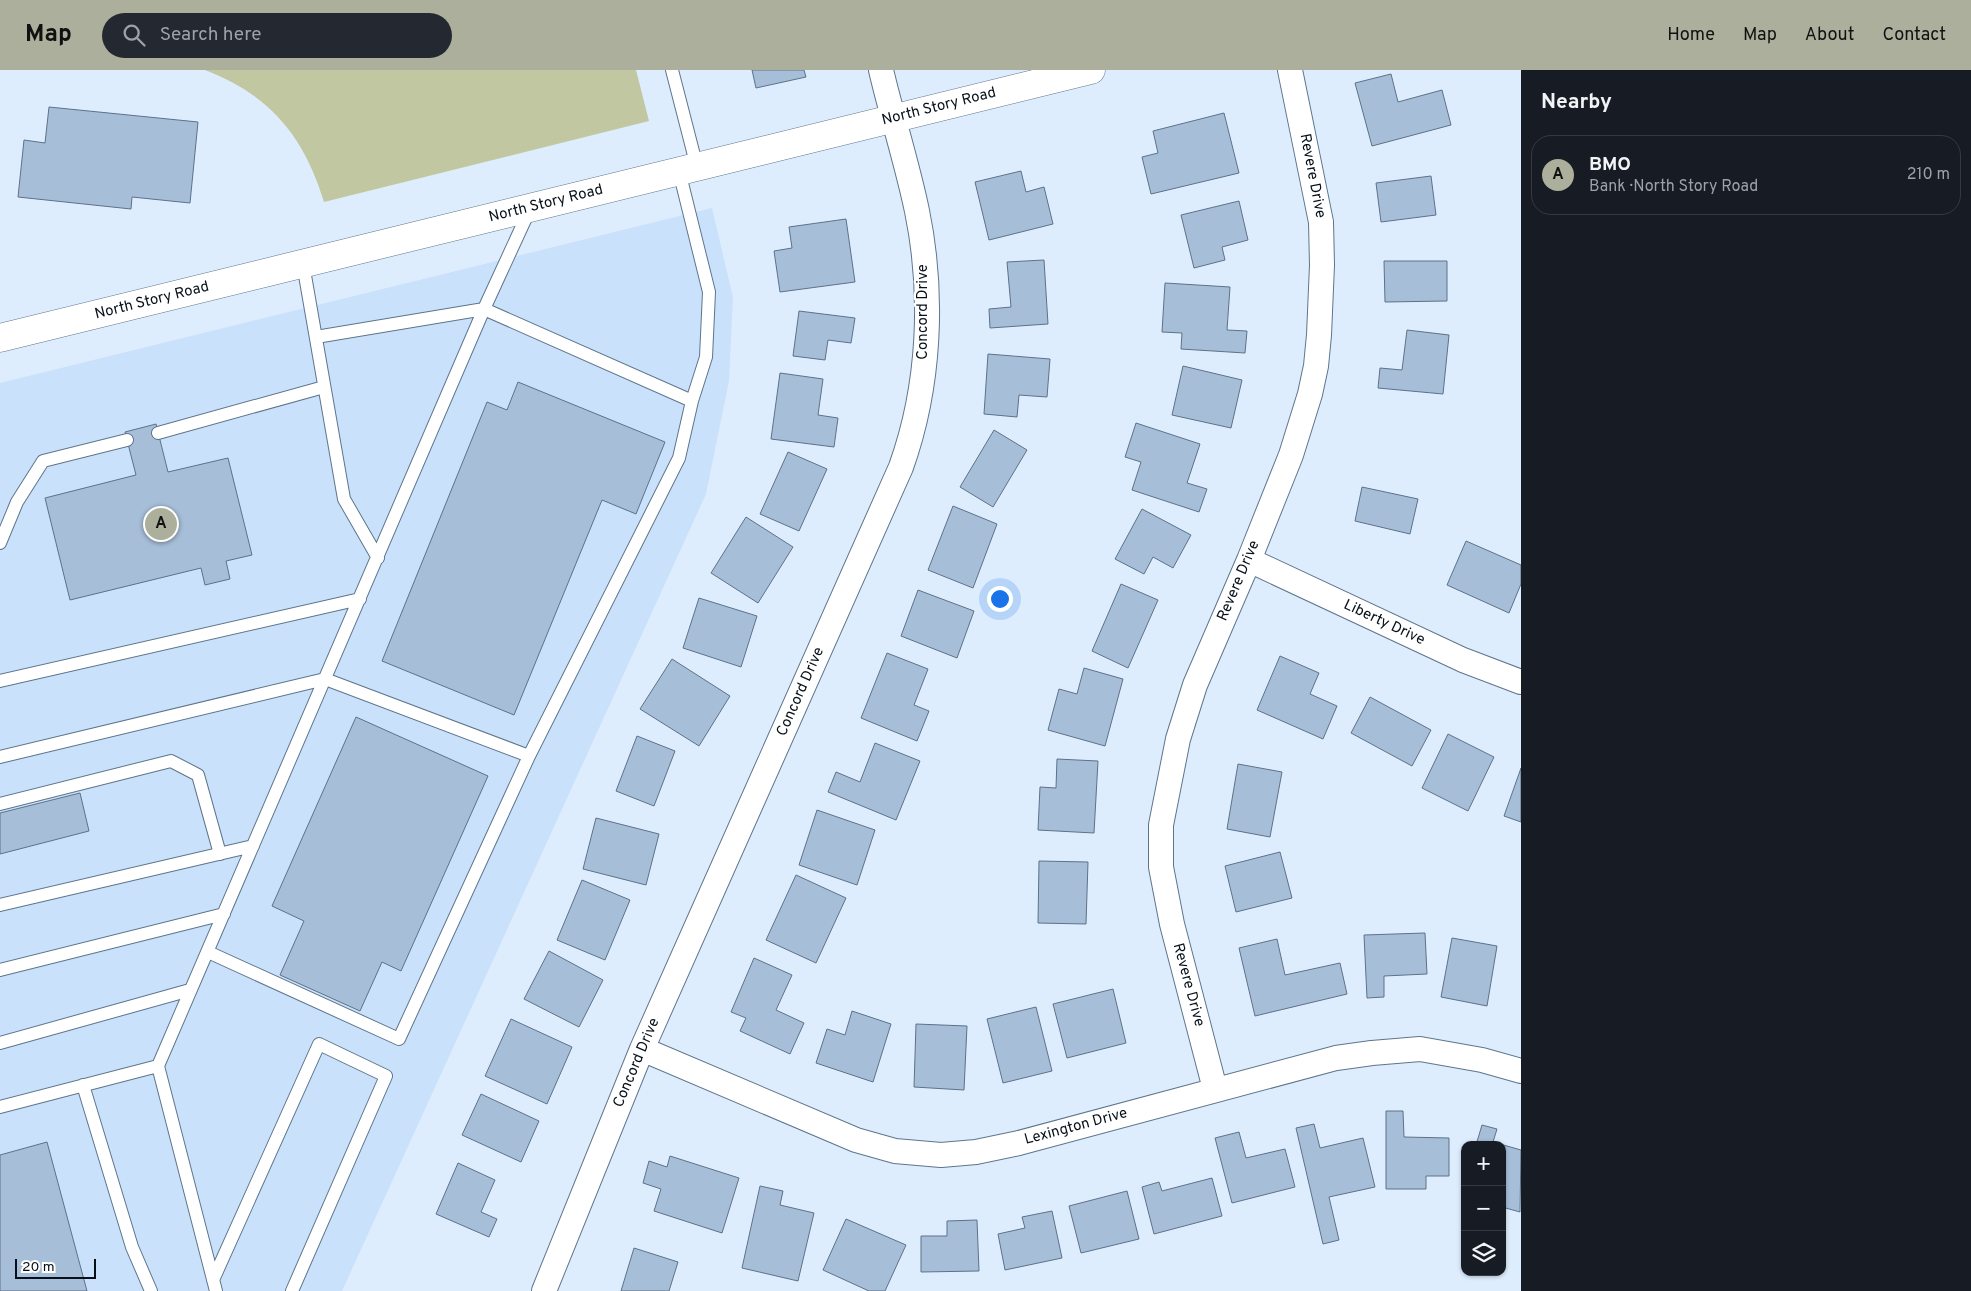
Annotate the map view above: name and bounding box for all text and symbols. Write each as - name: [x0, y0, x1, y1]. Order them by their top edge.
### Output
- search box: [102, 13, 452, 58]
- text: Map: [25, 20, 72, 50]
- icon: search: [120, 21, 148, 49]
- text: Search here: [160, 23, 261, 47]
- text: Home: [1667, 24, 1715, 47]
- text: Map: [1743, 24, 1777, 47]
- text: About: [1805, 24, 1854, 47]
- text: Contact: [1882, 24, 1946, 47]
- street label: North Story Road: [880, 84, 998, 130]
- text: Nearby: [1541, 89, 1612, 116]
- street label: Revere Drive: [1294, 132, 1330, 220]
- text: BMO: [1589, 153, 1631, 177]
- text: A: [1552, 165, 1564, 185]
- text: 210 m: [1907, 165, 1950, 185]
- text: Bank · North Story Road: [1589, 177, 1758, 197]
- street label: North Story Road: [487, 181, 605, 227]
- street label: Concord Drive: [914, 264, 933, 360]
- street label: North Story Road: [93, 278, 211, 324]
- pin: A: [145, 505, 177, 543]
- street label: Revere Drive: [1213, 538, 1265, 624]
- your location: [987, 586, 1013, 612]
- street label: Liberty Drive: [1340, 596, 1428, 650]
- street label: Concord Drive: [773, 644, 829, 740]
- street label: Revere Drive: [1168, 941, 1208, 1029]
- street label: Concord Drive: [610, 1015, 664, 1111]
- street label: Lexington Drive: [1022, 1104, 1130, 1150]
- map controls: [1461, 1141, 1506, 1276]
- button: +: [1461, 1141, 1506, 1186]
- button: −: [1461, 1186, 1506, 1231]
- button: layers: [1461, 1231, 1506, 1276]
- scale bar: [15, 1256, 96, 1279]
- text: 20 m: [22, 1259, 55, 1276]

